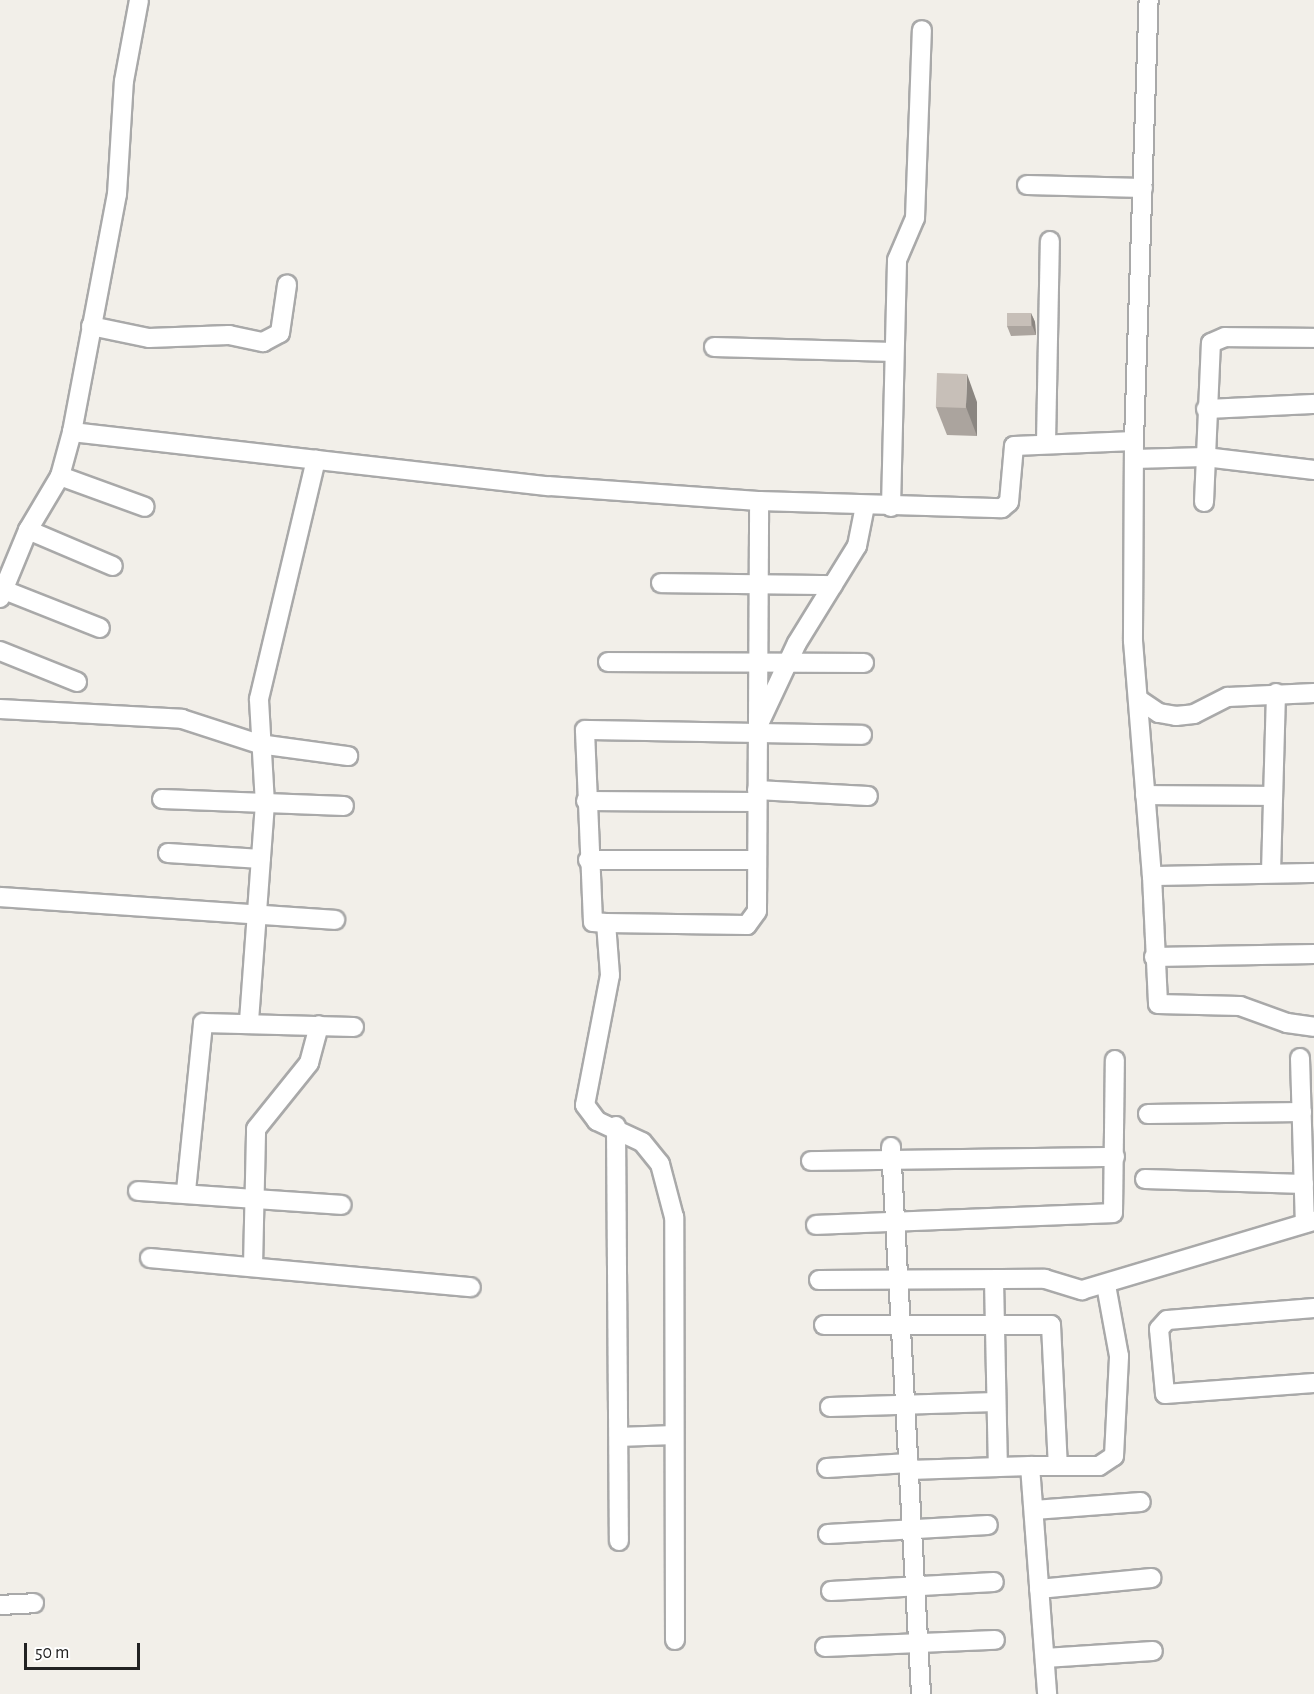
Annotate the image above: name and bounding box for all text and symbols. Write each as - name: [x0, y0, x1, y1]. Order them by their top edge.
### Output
- scale bar: [27, 1631, 142, 1669]
- text: 50 m: [35, 1644, 69, 1662]

